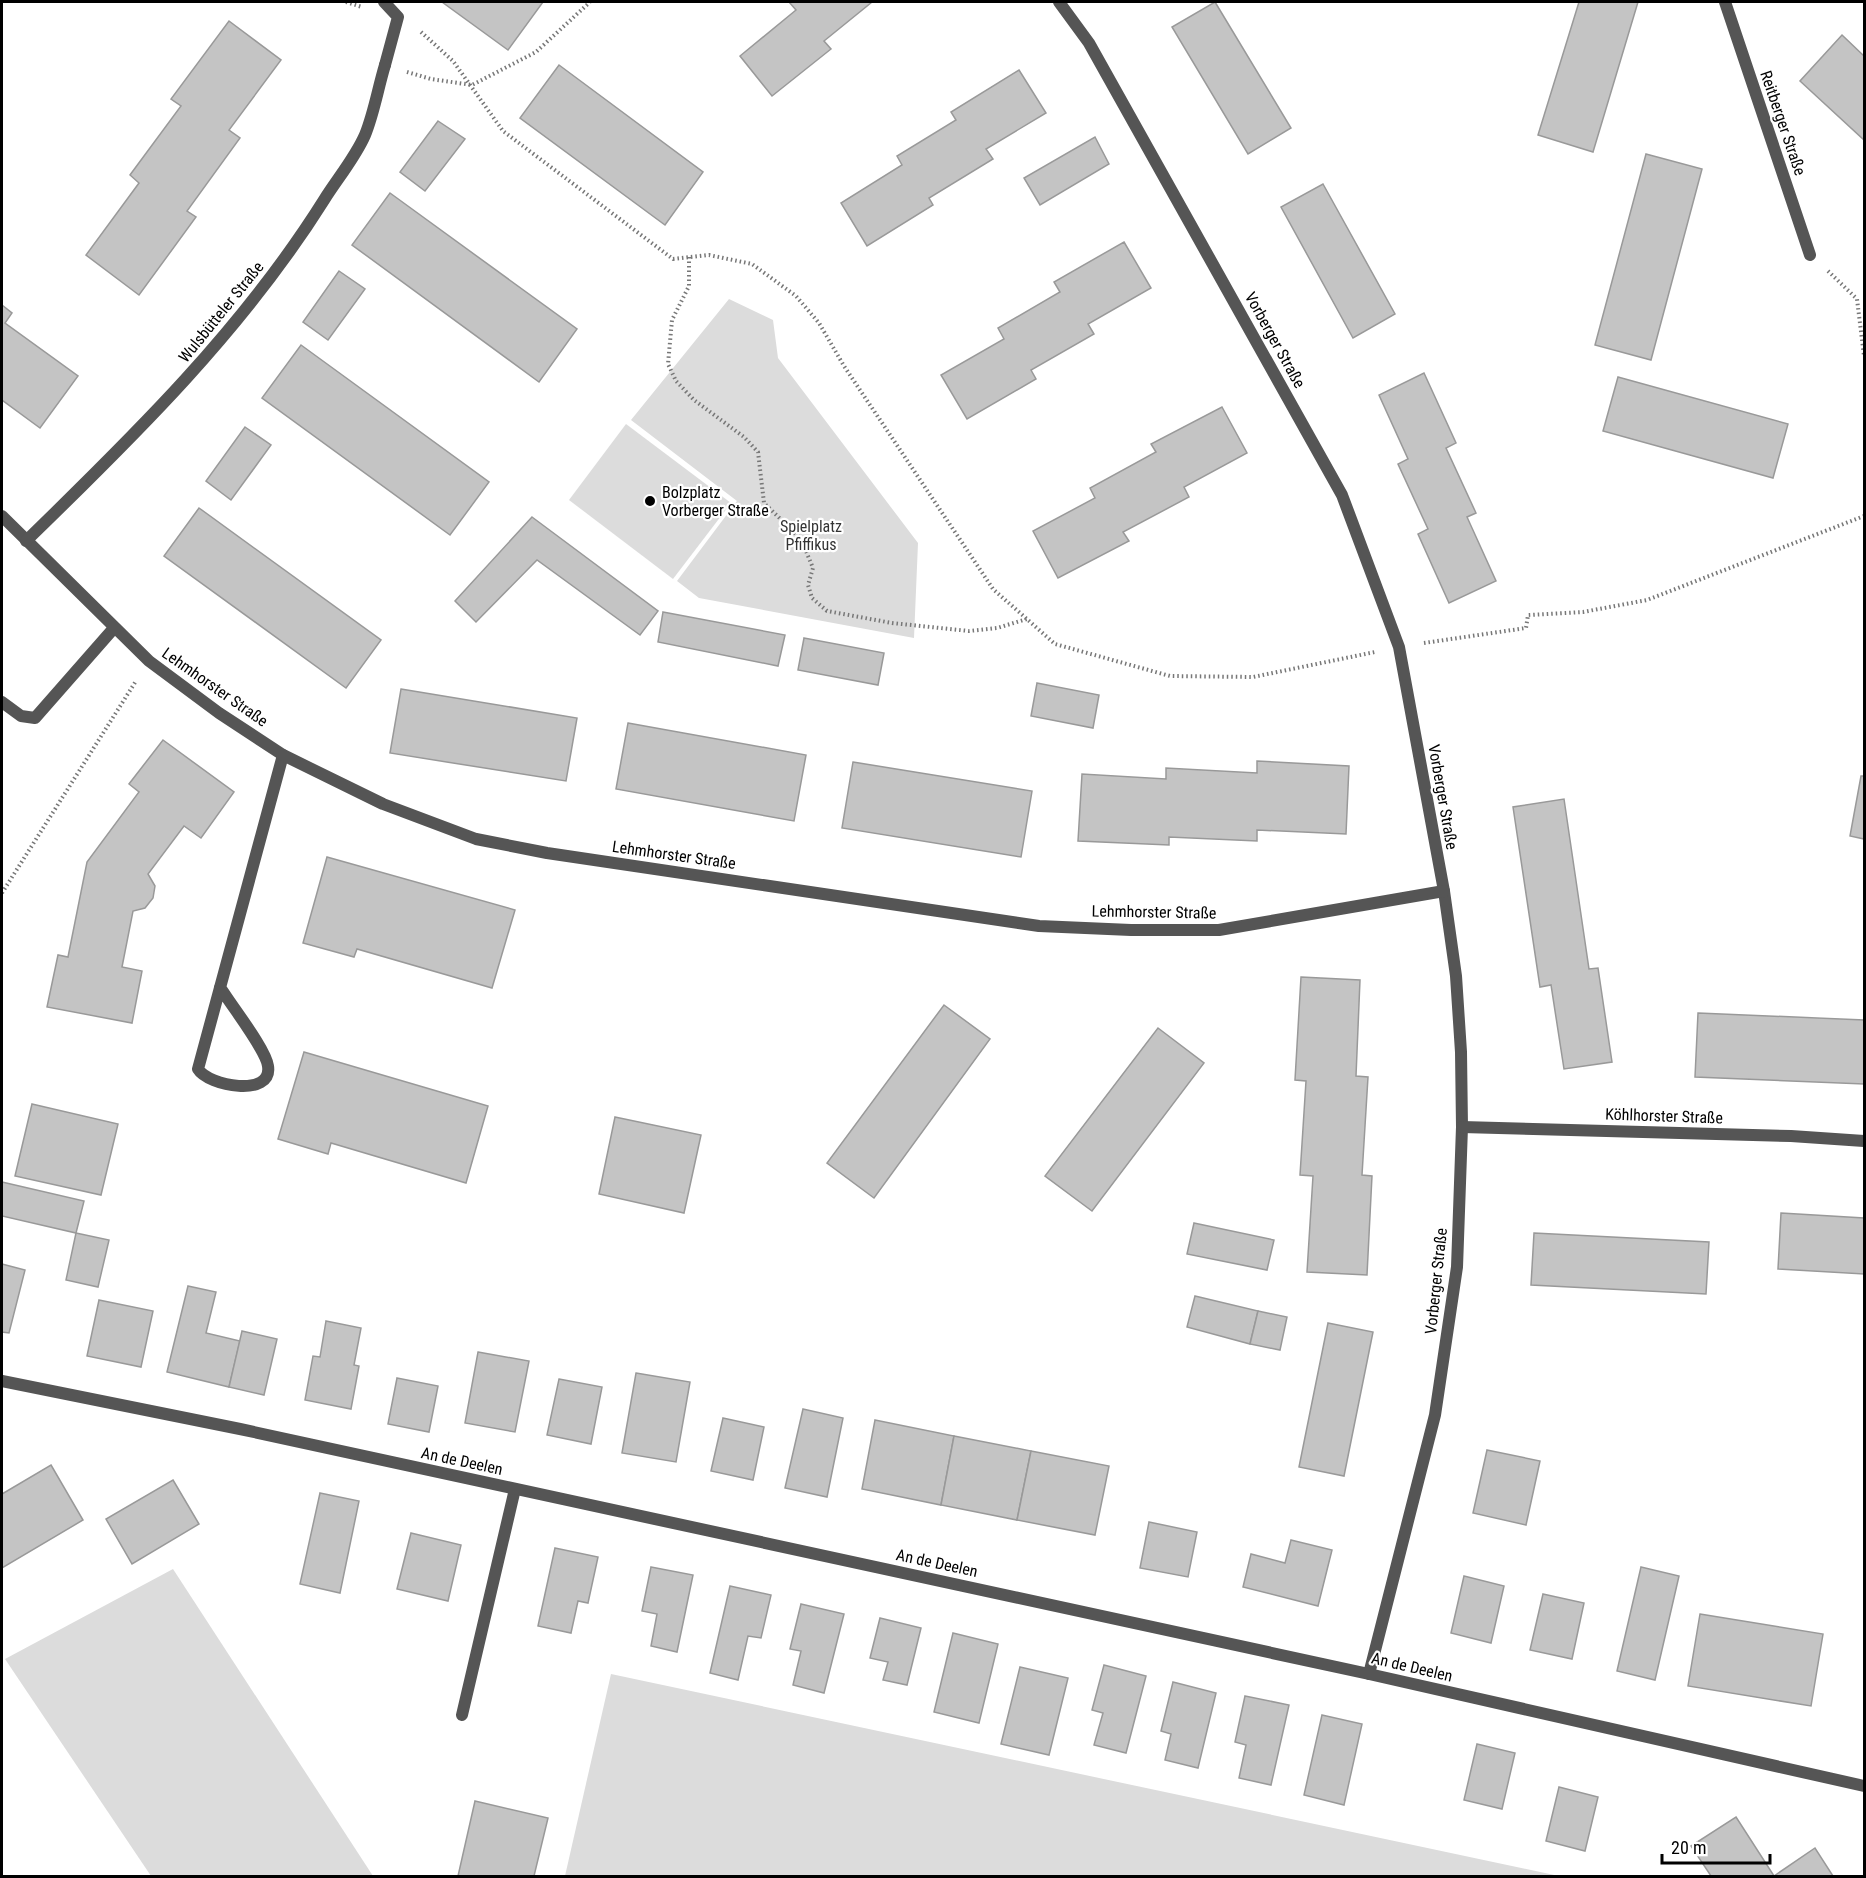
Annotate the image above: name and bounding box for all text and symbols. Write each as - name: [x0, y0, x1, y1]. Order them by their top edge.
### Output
- street label: Reitberger Straße: [1756, 68, 1810, 178]
- street label: Wulsbütteler Straße: [175, 258, 267, 366]
- street label: Vorberger Straße: [1241, 289, 1309, 391]
- place label: Bolzplatz Vorberger Straße: [662, 483, 769, 520]
- marker: Bolzplatz Vorberger Straße: [643, 494, 657, 508]
- park label: Spielplatz Pfiffikus: [780, 517, 842, 554]
- street label: Lehmhorster Straße: [158, 643, 272, 731]
- street label: Vorberger Straße: [1424, 743, 1462, 851]
- street label: Lehmhorster Straße: [611, 837, 737, 873]
- street label: Lehmhorster Straße: [1091, 901, 1217, 923]
- street label: Köhlhorster Straße: [1605, 1104, 1723, 1128]
- street label: Vorberger Straße: [1421, 1227, 1451, 1335]
- street label: An de Deelen: [420, 1443, 504, 1479]
- street label: An de Deelen: [895, 1545, 979, 1581]
- street label: An de Deelen: [1370, 1648, 1454, 1686]
- scale bar: [1662, 1827, 1770, 1865]
- text: 20 m: [1671, 1837, 1706, 1858]

